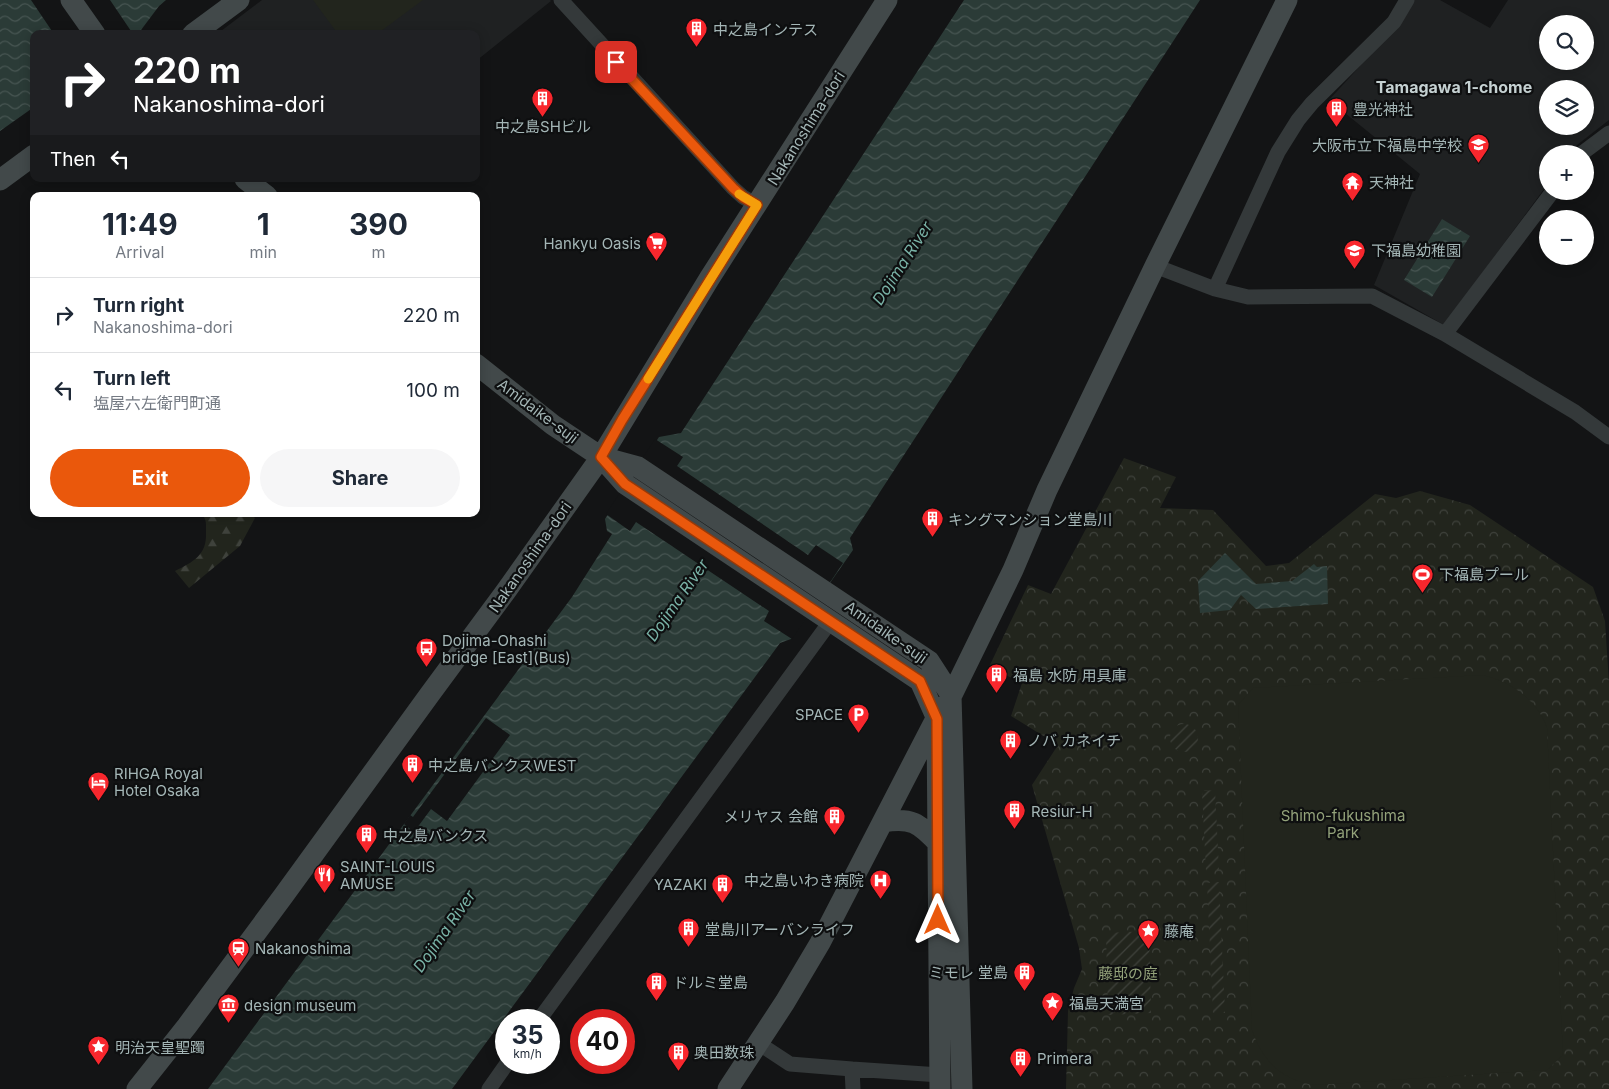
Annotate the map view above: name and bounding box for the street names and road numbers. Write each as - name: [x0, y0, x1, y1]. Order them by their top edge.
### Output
- street label: Nakanoshima-dori: [763, 67, 849, 189]
- street label: Amidaike-suji: [494, 375, 582, 447]
- street label: Nakanoshima-dori: [485, 498, 575, 616]
- street label: Amidaike-suji: [841, 597, 931, 667]

